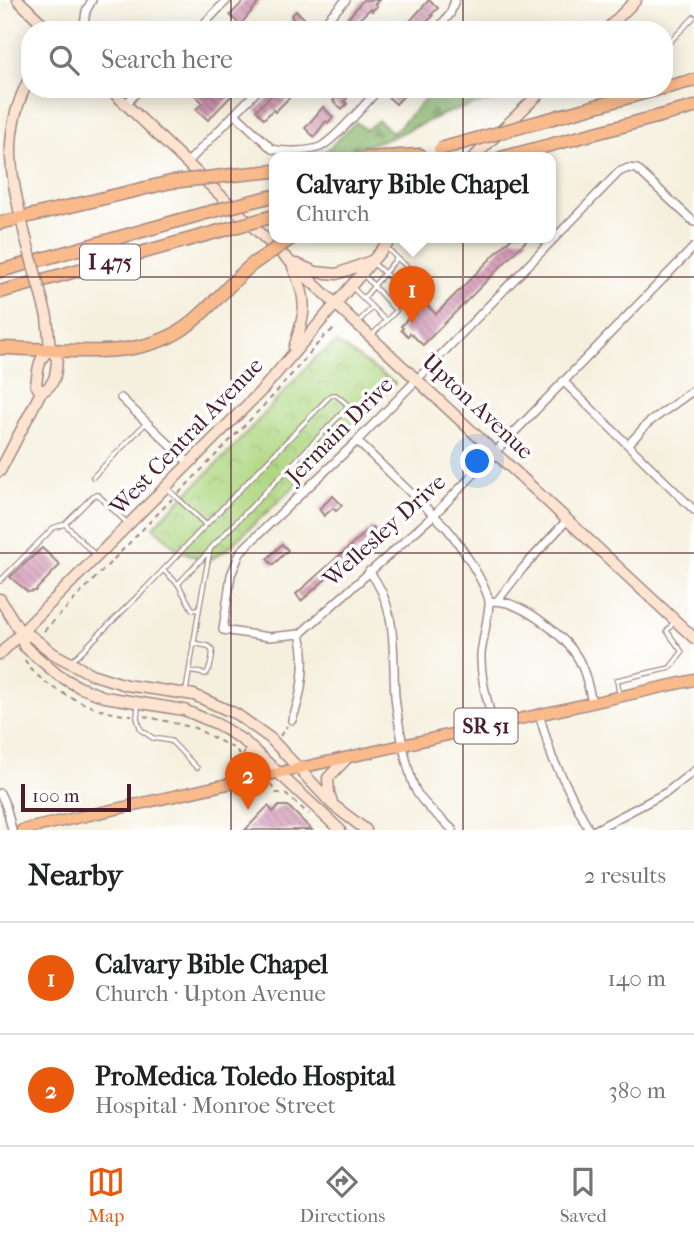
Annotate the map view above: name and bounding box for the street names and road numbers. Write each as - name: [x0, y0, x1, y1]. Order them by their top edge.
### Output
- road number: I 475: [80, 244, 140, 280]
- street label: Upton Avenue: [416, 348, 539, 465]
- street label: West Central Avenue: [104, 352, 268, 521]
- street label: Jermain Drive: [279, 371, 399, 491]
- street label: Wellesley Drive: [317, 468, 451, 593]
- road number: SR 51: [454, 708, 518, 744]

